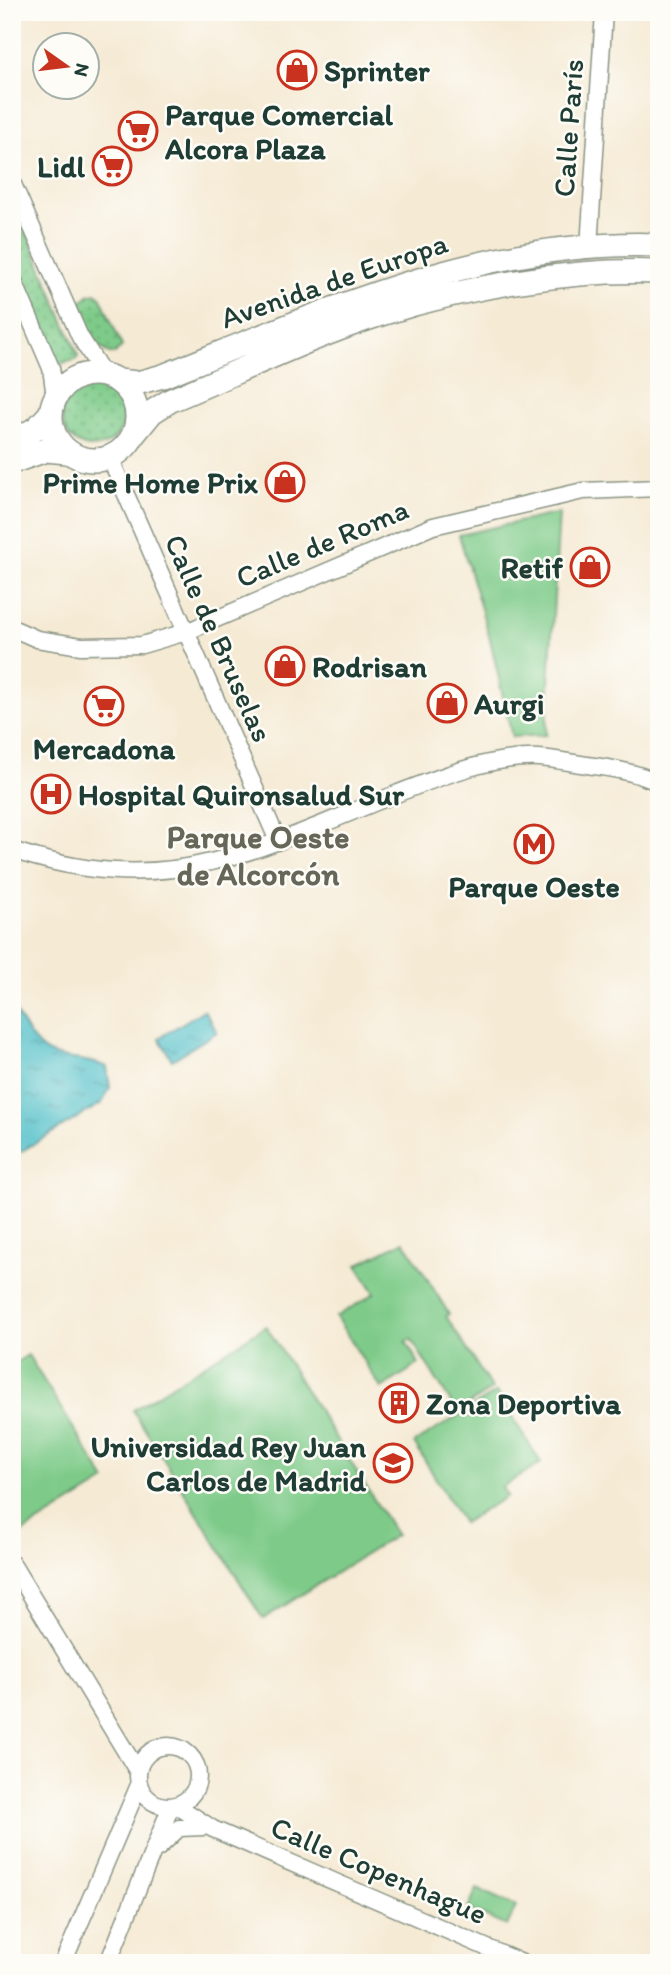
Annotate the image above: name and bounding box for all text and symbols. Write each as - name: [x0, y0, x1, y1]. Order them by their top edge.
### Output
- north arrow: [32, 32, 102, 102]
- shop icon: Sprinter: [276, 49, 318, 91]
- place label: Sprinter: [324, 52, 430, 89]
- street label: Calle París: [545, 58, 591, 198]
- text: N: [69, 61, 95, 79]
- place label: Parque Comercial Alcora Plaza: [164, 96, 394, 167]
- supermarket icon: Parque Comercial Alcora Plaza: [117, 110, 159, 152]
- supermarket icon: Lidl: [91, 145, 133, 187]
- place label: Lidl: [37, 148, 85, 185]
- street label: Avenida de Europa: [216, 224, 453, 336]
- shop icon: Prime Home Prix: [264, 461, 306, 503]
- place label: Prime Home Prix: [43, 464, 259, 501]
- street label: Calle de Roma: [230, 490, 414, 596]
- street label: Calle de Bruselas: [157, 528, 281, 748]
- shop icon: Retif: [569, 546, 611, 588]
- place label: Retif: [500, 549, 564, 586]
- shop icon: Rodrisan: [264, 645, 306, 687]
- place label: Rodrisan: [312, 648, 427, 685]
- shop icon: Aurgi: [426, 682, 468, 724]
- supermarket icon: Mercadona: [83, 685, 125, 727]
- place label: Aurgi: [473, 685, 544, 722]
- place label: Mercadona: [33, 730, 176, 767]
- hospital icon: Hospital Quironsalud Sur: [30, 773, 72, 815]
- place label: Hospital Quironsalud Sur: [78, 776, 405, 813]
- district label: Parque Oeste de Alcorcón: [167, 818, 349, 893]
- metro station icon: Parque Oeste: [513, 823, 555, 865]
- place label: Parque Oeste: [448, 868, 620, 905]
- building icon: Zona Deportiva: [378, 1382, 420, 1424]
- place label: Zona Deportiva: [426, 1385, 621, 1422]
- place label: Universidad Rey Juan Carlos de Madrid: [90, 1428, 367, 1499]
- school or university icon: Universidad Rey Juan Carlos de Madrid: [372, 1442, 414, 1484]
- street label: Calle Copenhague: [265, 1808, 493, 1932]

